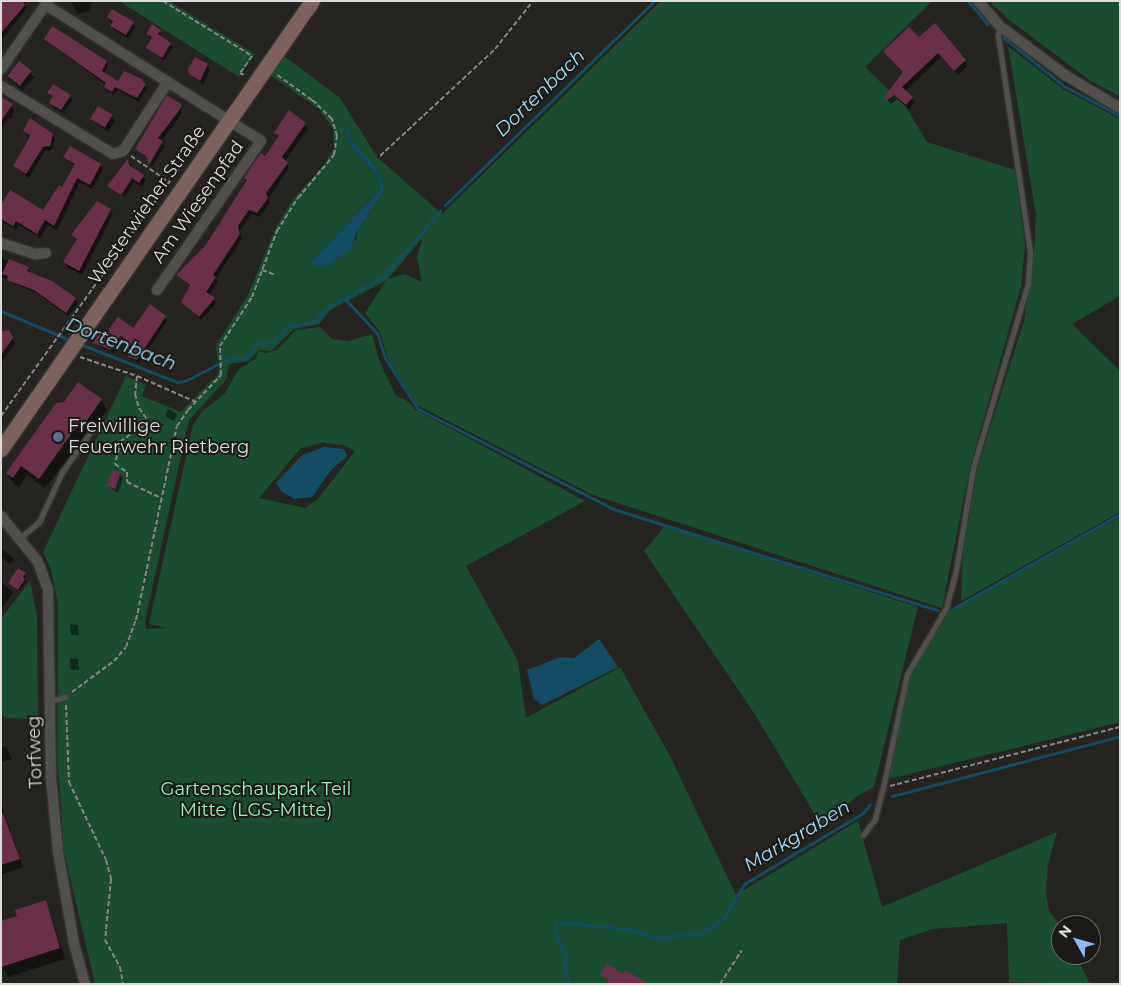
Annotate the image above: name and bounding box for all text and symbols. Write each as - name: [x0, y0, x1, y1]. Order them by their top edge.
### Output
- water label: Dortenbach: [490, 44, 590, 142]
- street label: Westerwieher Straße: [84, 121, 210, 289]
- street label: Am Wiesenpfad: [148, 136, 248, 268]
- water label: Dortenbach: [63, 313, 179, 375]
- place label: Freiwillige Feuerwehr Rietberg: [68, 416, 249, 458]
- marker: Freiwillige Feuerwehr Rietberg: [52, 431, 64, 443]
- street label: Torfweg: [23, 715, 47, 789]
- park label: Gartenschaupark Teil Mitte (LGS-Mitte): [161, 779, 351, 822]
- water label: Markgraben: [740, 795, 854, 877]
- north arrow: [1051, 915, 1101, 965]
- text: N: [1054, 921, 1076, 941]

